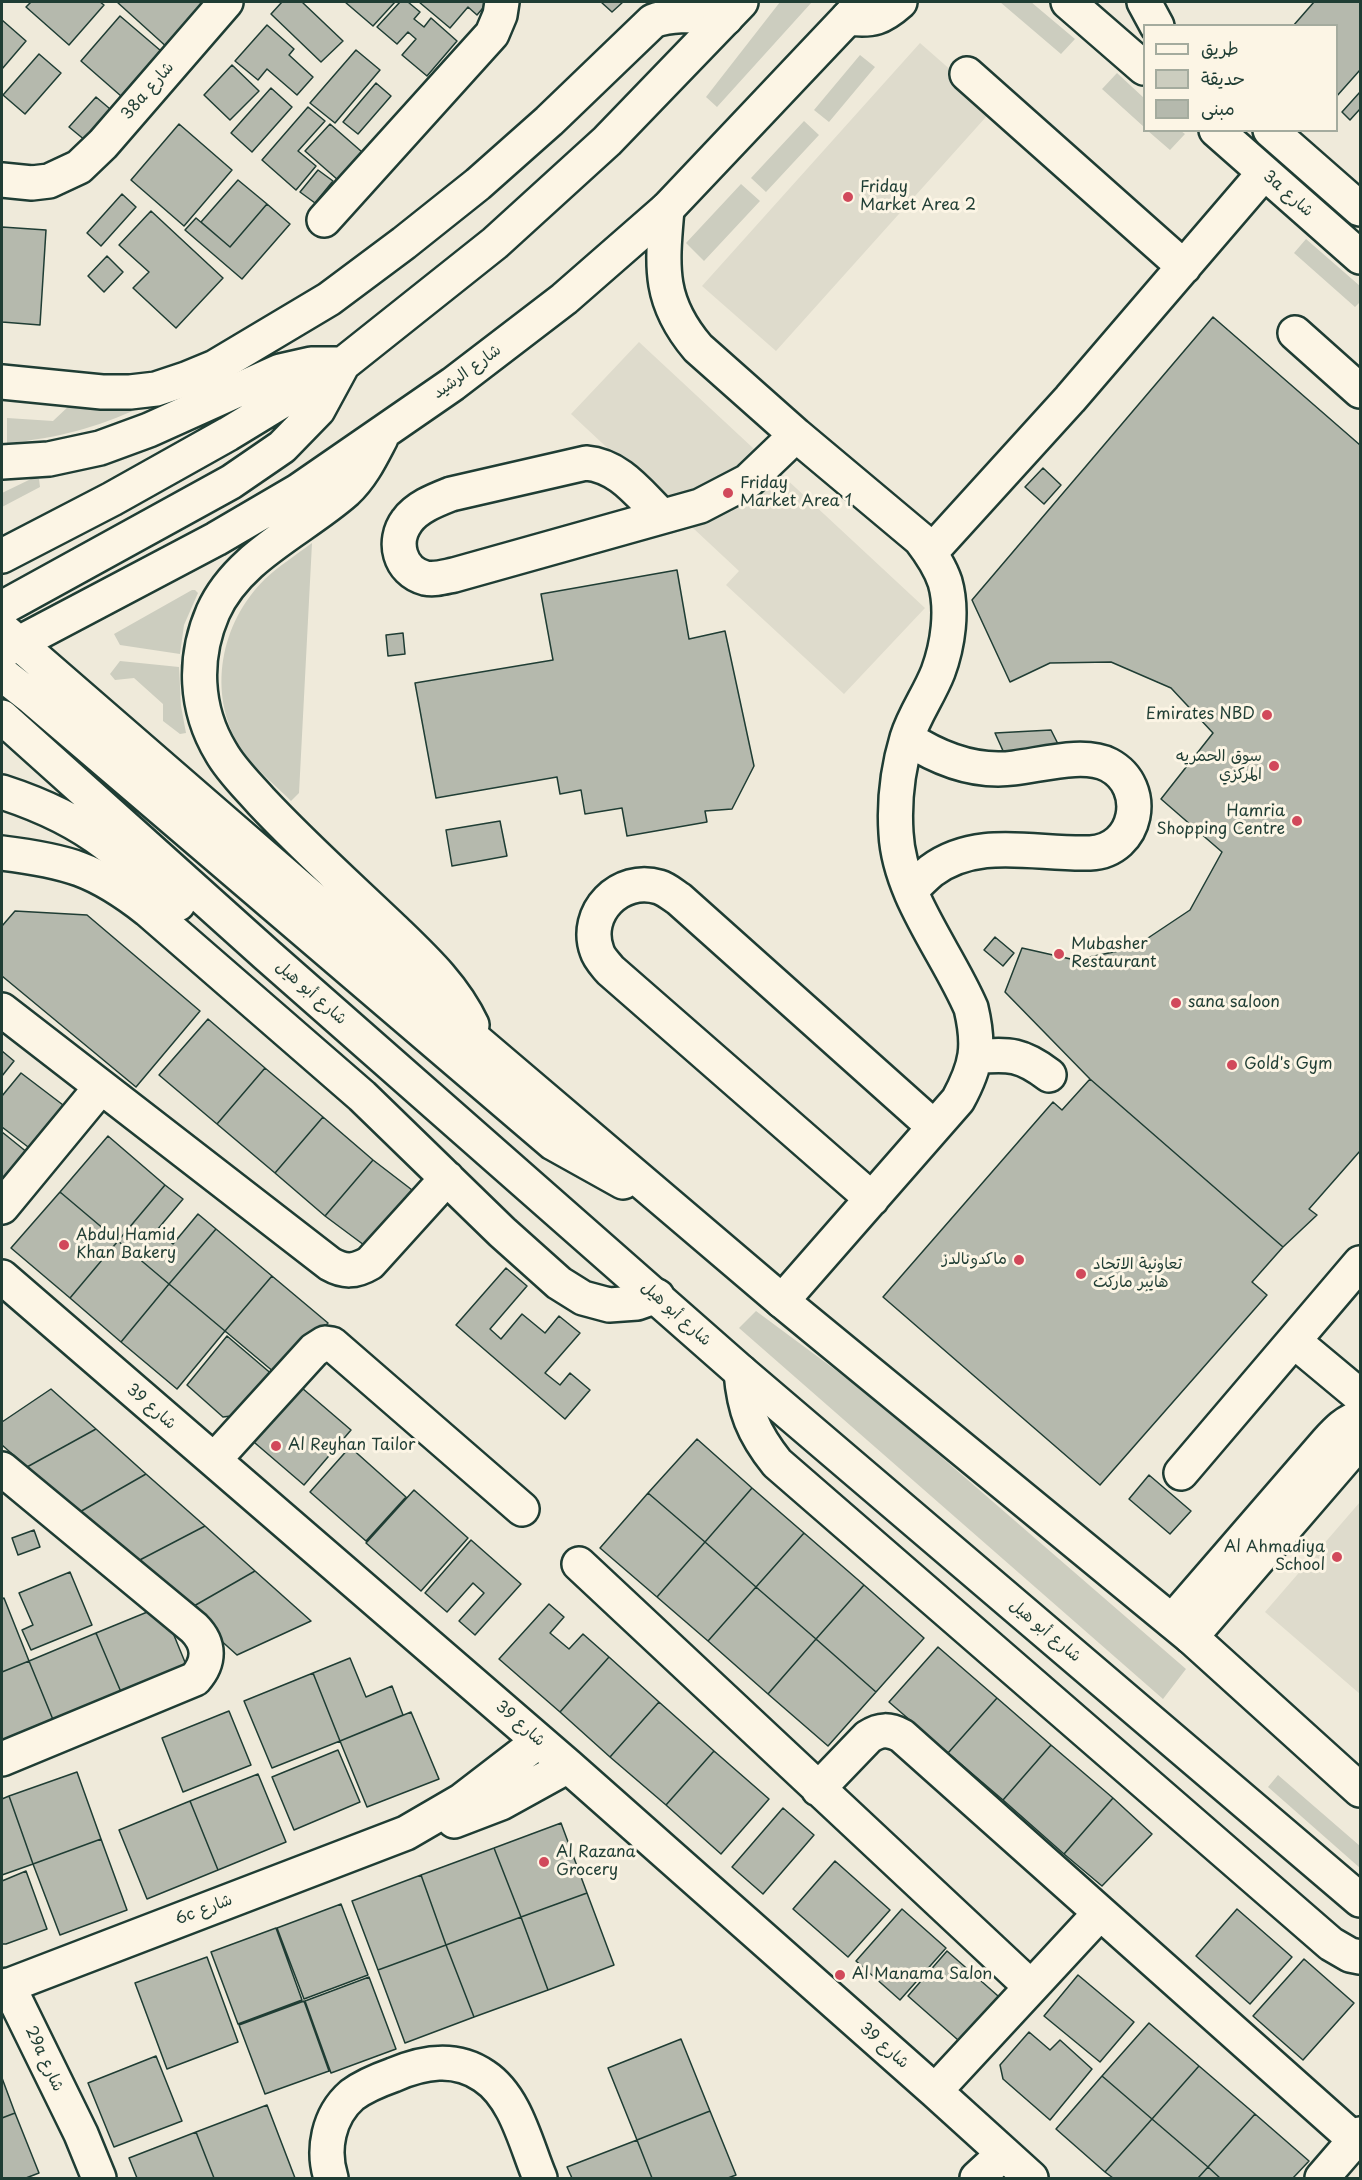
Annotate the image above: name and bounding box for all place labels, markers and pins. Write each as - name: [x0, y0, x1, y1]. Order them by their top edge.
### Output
- place label: Friday Market Area 2: [860, 178, 976, 216]
- marker: Friday Market Area 2: [841, 190, 855, 204]
- place label: Friday Market Area 1: [740, 474, 852, 512]
- marker: Friday Market Area 1: [721, 486, 735, 500]
- place label: Emirates NBD: [1146, 705, 1255, 725]
- marker: Emirates NBD: [1260, 708, 1274, 722]
- place label: سوق الحمريه المركزي: [1176, 747, 1262, 785]
- marker: سوق الحمريه المركزي: [1267, 759, 1281, 773]
- place label: Hamria Shopping Centre: [1156, 802, 1285, 840]
- marker: Hamria Shopping Centre: [1290, 814, 1304, 828]
- place label: Mubasher Restaurant: [1071, 935, 1157, 973]
- marker: Mubasher Restaurant: [1052, 947, 1066, 961]
- place label: sana saloon: [1188, 993, 1280, 1013]
- marker: sana saloon: [1169, 996, 1183, 1010]
- place label: Gold's Gym: [1244, 1055, 1333, 1075]
- marker: Gold's Gym: [1225, 1058, 1239, 1072]
- place label: Abdul Hamid Khan Bakery: [76, 1226, 176, 1264]
- marker: Abdul Hamid Khan Bakery: [57, 1238, 71, 1252]
- place label: ماكدونالدز: [942, 1250, 1007, 1270]
- marker: ماكدونالدز: [1012, 1253, 1026, 1267]
- place label: تعاونية الاتحاد هايبر ماركت: [1093, 1255, 1182, 1293]
- marker: تعاونية الاتحاد هايبر ماركت: [1074, 1267, 1088, 1281]
- place label: Al Reyhan Tailor: [288, 1436, 415, 1456]
- marker: Al Reyhan Tailor: [269, 1439, 283, 1453]
- place label: Al Ahmadiya School: [1224, 1538, 1325, 1576]
- marker: Al Ahmadiya School: [1330, 1550, 1344, 1564]
- place label: Al Razana Grocery: [556, 1843, 636, 1881]
- marker: Al Razana Grocery: [537, 1855, 551, 1869]
- place label: Al Manama Salon: [852, 1965, 992, 1985]
- marker: Al Manama Salon: [833, 1968, 847, 1982]

